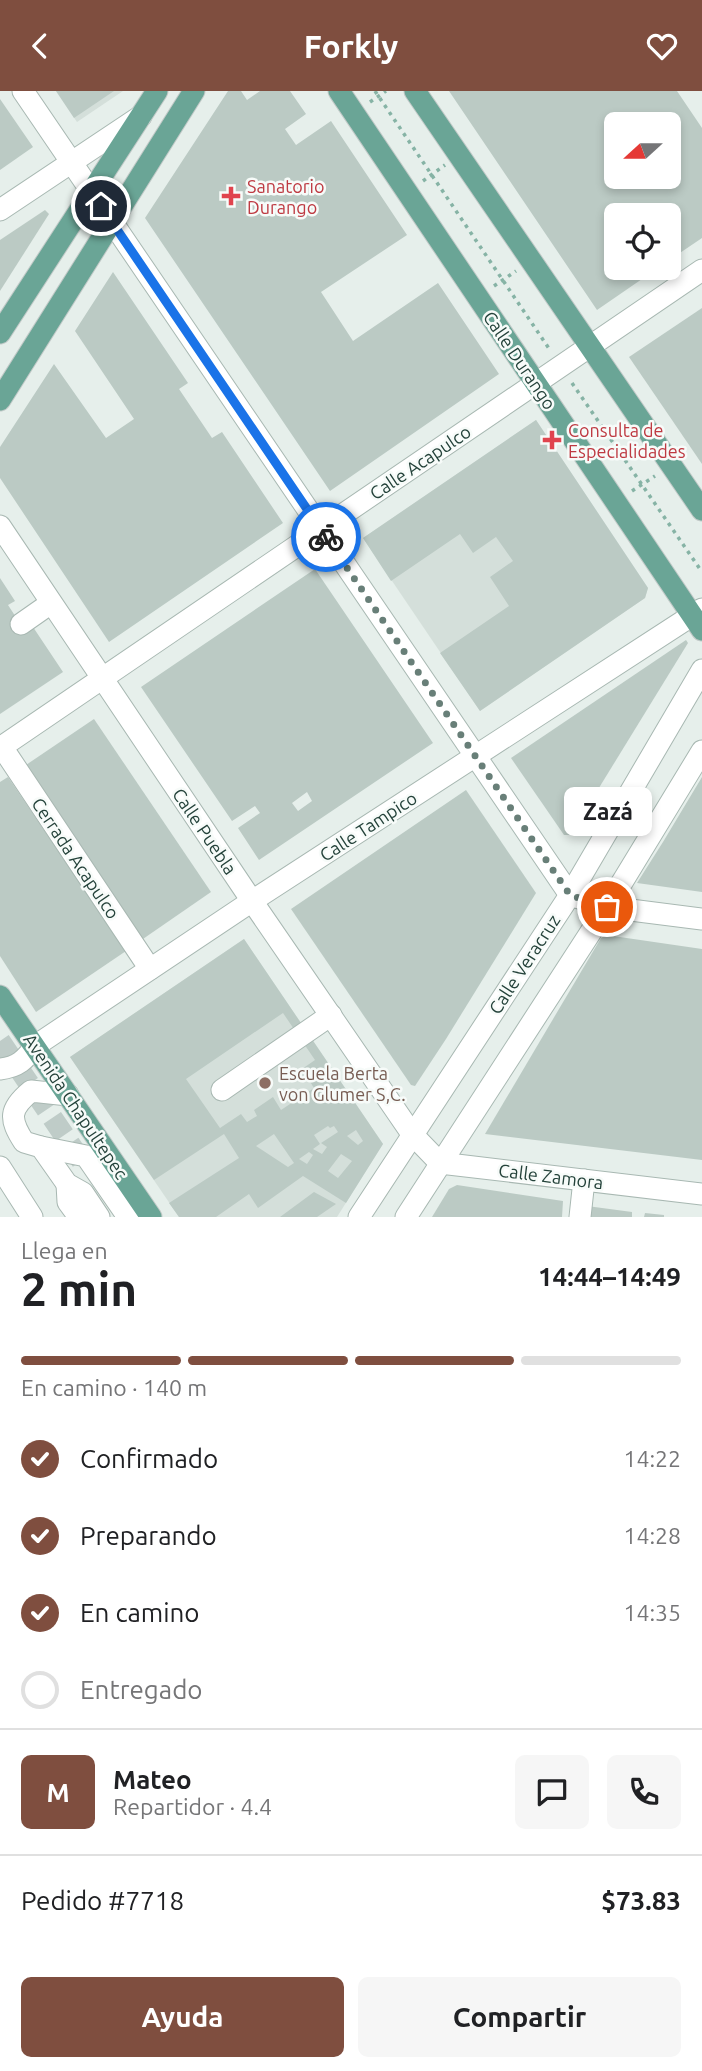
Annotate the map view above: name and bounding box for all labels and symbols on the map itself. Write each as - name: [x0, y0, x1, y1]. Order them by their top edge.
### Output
- north arrow: [604, 112, 681, 189]
- pin: [71, 176, 131, 236]
- place label: Sanatorio Durango: [247, 176, 325, 217]
- marker: Sanatorio Durango: [221, 186, 241, 206]
- street label: Calle Durango: [480, 307, 560, 413]
- place label: Consulta de Especialidades: [568, 420, 686, 461]
- street label: Calle Acapulco: [366, 421, 474, 503]
- marker: Consulta de Especialidades: [542, 430, 562, 450]
- courier: [291, 502, 361, 572]
- street label: Calle Puebla: [169, 784, 241, 878]
- street label: Calle Tampico: [316, 787, 420, 865]
- callout: Zazá: [563, 788, 651, 837]
- street label: Cerrada Acapulco: [28, 794, 124, 922]
- pin: [577, 877, 637, 937]
- street label: Calle Veracruz: [484, 911, 564, 1017]
- street label: Avenida Chapultepec: [20, 1030, 132, 1182]
- place label: Escuela Berta von Glumer S,C.: [279, 1063, 406, 1104]
- marker: Escuela Berta von Glumer S,C.: [257, 1075, 273, 1091]
- street label: Calle Zamora: [497, 1160, 605, 1192]

